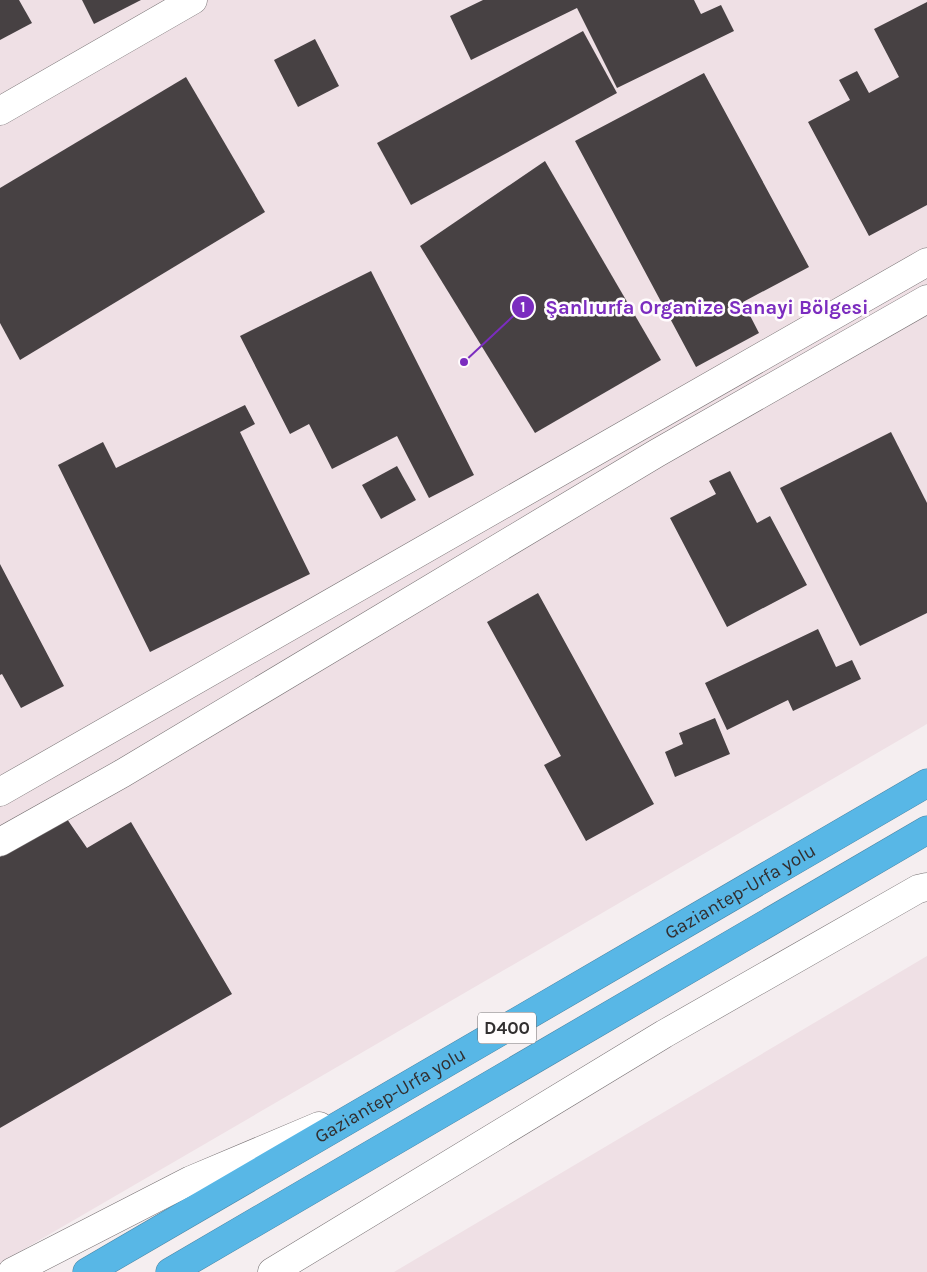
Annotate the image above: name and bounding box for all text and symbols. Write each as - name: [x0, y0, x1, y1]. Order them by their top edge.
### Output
- callout: Şanlıurfa Organize Sanayi Bölgesi: [510, 290, 879, 325]
- text: Şanlıurfa Organize Sanayi Bölgesi: [545, 296, 869, 319]
- text: 1: [520, 298, 526, 316]
- street label: Gaziantep-Urfa yolu: [661, 839, 820, 944]
- road number: D400: [478, 1012, 536, 1044]
- street label: Gaziantep-Urfa yolu: [311, 1043, 470, 1148]

